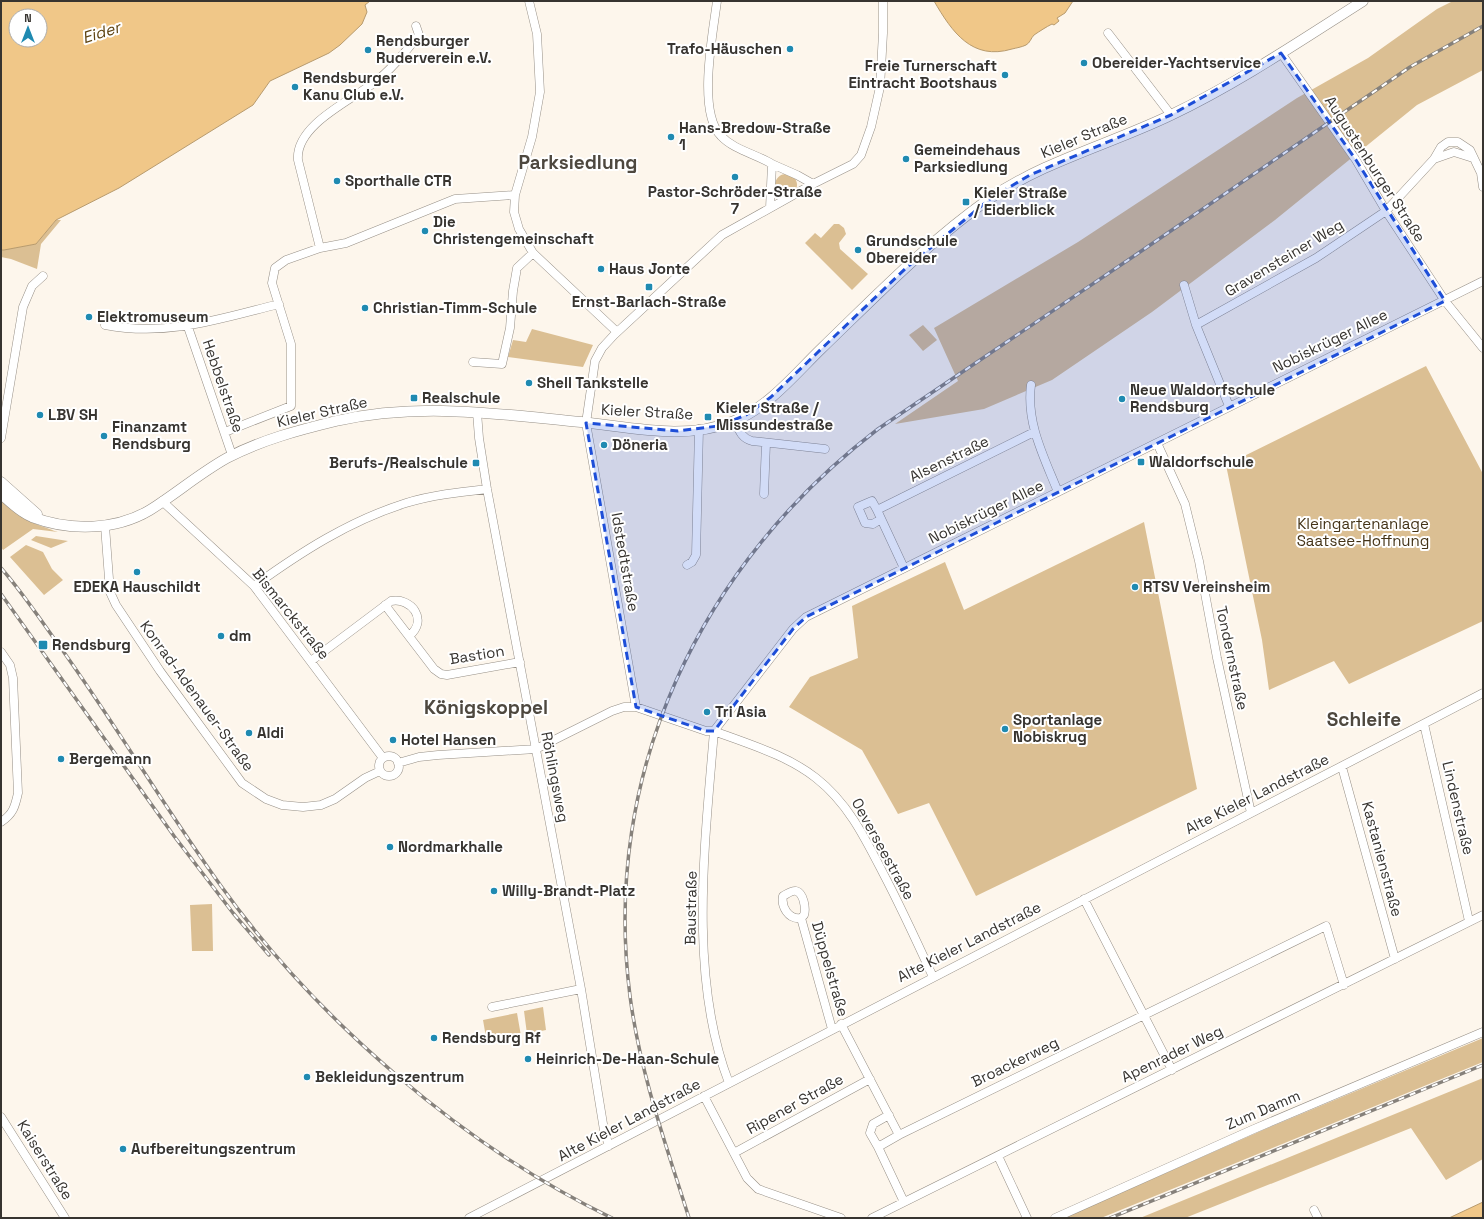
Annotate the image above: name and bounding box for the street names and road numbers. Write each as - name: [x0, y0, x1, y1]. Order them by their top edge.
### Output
- street label: Augustenburger Straße: [1321, 92, 1430, 246]
- street label: Kieler Straße: [1038, 109, 1130, 162]
- street label: Gravensteiner Weg: [1221, 215, 1347, 301]
- street label: Nobiskrüger Allee: [1269, 304, 1391, 377]
- street label: Hebbelstraße: [199, 337, 248, 435]
- street label: Kieler Straße: [275, 392, 369, 431]
- street label: Kieler Straße: [600, 400, 694, 423]
- street label: Alsenstraße: [906, 431, 992, 486]
- street label: Nobiskrüger Allee: [925, 475, 1047, 548]
- street label: Idstedtstraße: [607, 511, 644, 613]
- street label: Bismarckstraße: [249, 564, 334, 663]
- street label: Tondernstraße: [1212, 604, 1253, 712]
- street label: Konrad-Adenauer-Straße: [136, 617, 259, 775]
- street label: Bastion: [448, 641, 506, 668]
- street label: Röhlingsweg: [537, 730, 574, 824]
- street label: Alte Kieler Landstraße: [1182, 749, 1332, 838]
- street label: Lindenstraße: [1438, 759, 1479, 857]
- street label: Oeverseestraße: [848, 795, 919, 903]
- street label: Kastanienstraße: [1358, 799, 1407, 919]
- street label: Baustraße: [680, 870, 701, 945]
- street label: Alte Kieler Landstraße: [894, 897, 1044, 986]
- street label: Düppelstraße: [808, 919, 853, 1019]
- street label: Apenrader Weg: [1118, 1021, 1226, 1086]
- street label: Broackerweg: [968, 1032, 1061, 1091]
- street label: Ripener Straße: [743, 1069, 847, 1138]
- street label: Alte Kieler Landstraße: [554, 1074, 703, 1165]
- street label: Zum Damm: [1223, 1085, 1303, 1134]
- street label: Kaiserstraße: [13, 1116, 78, 1203]

